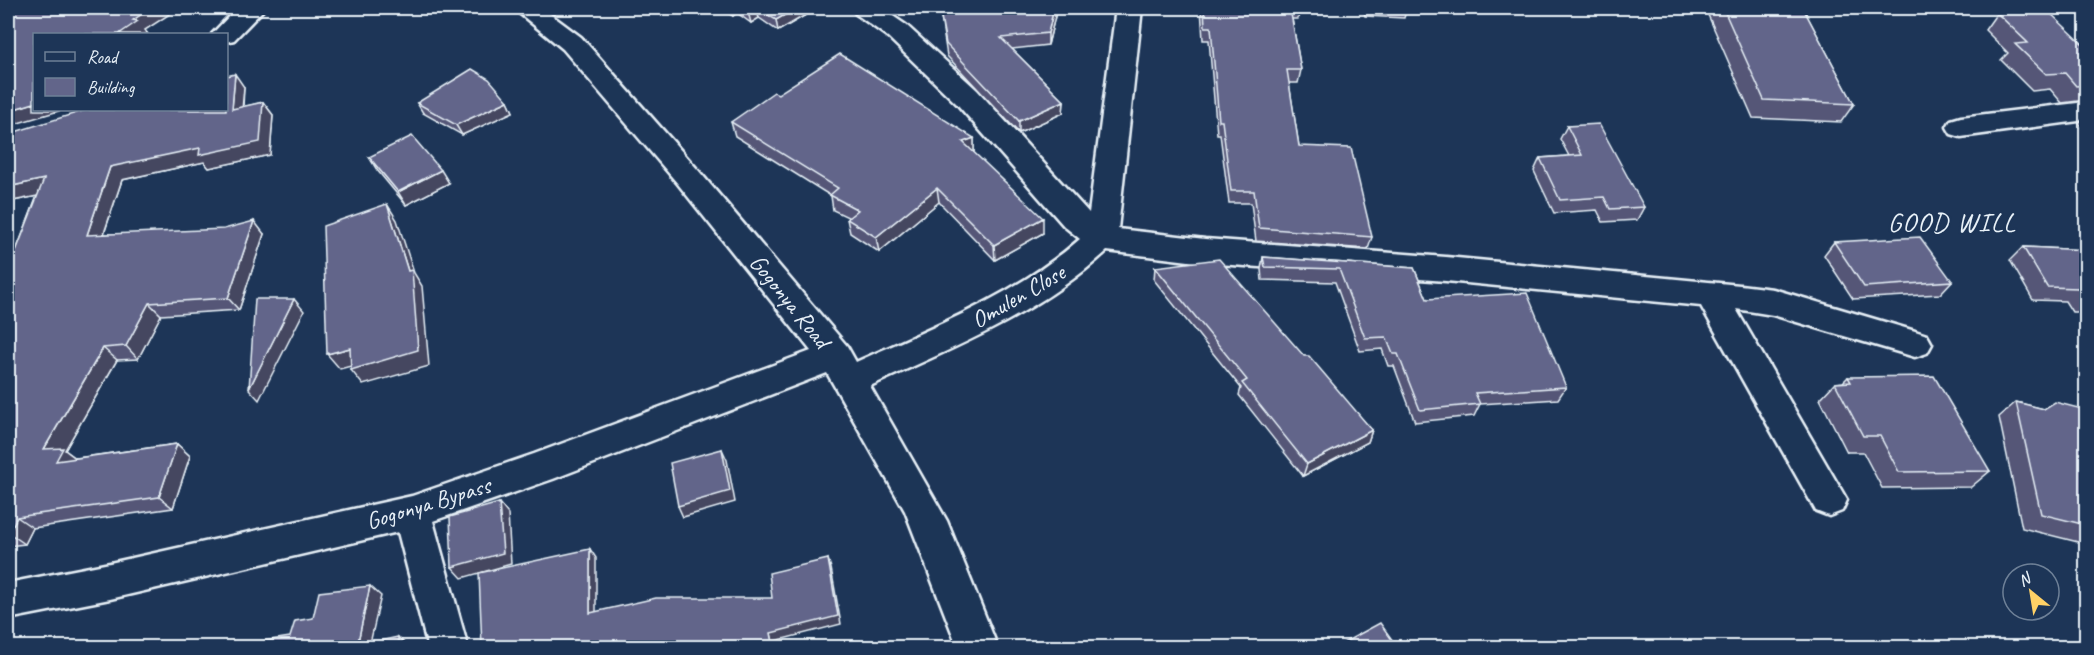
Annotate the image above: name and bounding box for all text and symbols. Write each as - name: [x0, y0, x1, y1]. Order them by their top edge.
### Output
- legend: [33, 33, 228, 111]
- text: Road: [87, 46, 120, 68]
- text: Building: [87, 76, 136, 98]
- district label: GOOD WILL: [1888, 205, 2016, 239]
- street label: Gogonya Road: [743, 248, 839, 357]
- street label: Omulen Close: [966, 256, 1072, 335]
- street label: Gogonya Bypass: [362, 469, 496, 536]
- north arrow: [2001, 562, 2061, 622]
- text: N: [2015, 567, 2036, 591]

